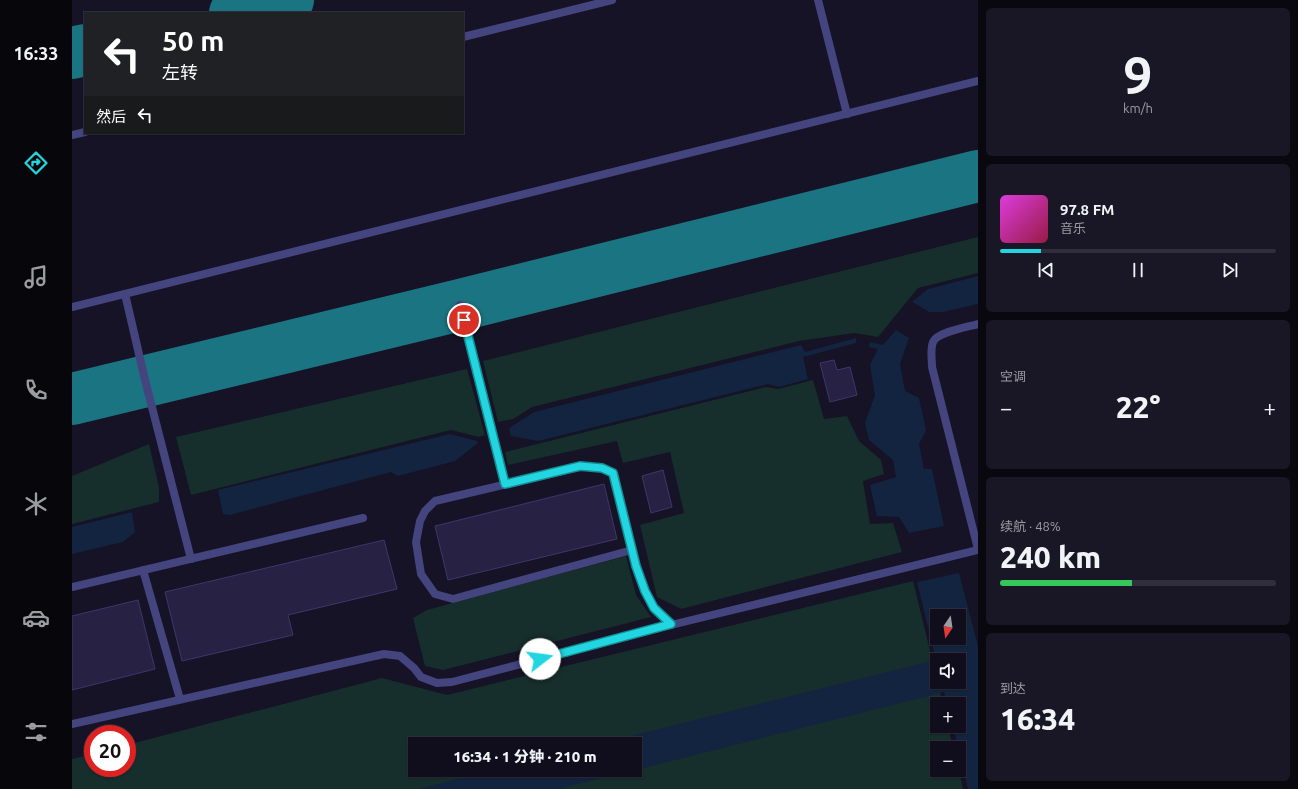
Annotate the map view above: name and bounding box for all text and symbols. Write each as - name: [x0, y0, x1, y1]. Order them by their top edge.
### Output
- text: 50 m: [162, 25, 224, 56]
- icon: left: [96, 28, 148, 80]
- text: 16:33: [13, 43, 59, 63]
- text: 9: [1123, 46, 1153, 104]
- text: 左转: [162, 62, 198, 82]
- text: km/h: [1123, 101, 1153, 115]
- icon: left: [134, 104, 156, 126]
- text: 然后: [96, 108, 126, 125]
- icon: directions: [22, 149, 50, 177]
- text: 97.8 FM: [1060, 201, 1114, 218]
- text: 音乐: [1060, 221, 1086, 235]
- icon: previous: [1035, 259, 1057, 281]
- icon: pause: [1127, 259, 1149, 281]
- icon: next: [1219, 259, 1241, 281]
- icon: music: [22, 263, 50, 291]
- pin: [447, 303, 481, 337]
- icon: arrive: [453, 309, 475, 331]
- text: 空调: [1000, 369, 1026, 383]
- icon: phone: [22, 376, 50, 404]
- text: 22°: [1116, 390, 1160, 424]
- text: −: [1000, 395, 1012, 420]
- text: +: [1264, 395, 1276, 420]
- icon: climate: [22, 490, 50, 518]
- text: 续航 · 48%: [1000, 519, 1061, 533]
- text: 240 km: [1000, 540, 1101, 574]
- icon: car: [22, 604, 50, 632]
- north arrow: [930, 609, 966, 645]
- map controls: [930, 609, 966, 777]
- position arrow: [519, 638, 561, 680]
- button: sound: [930, 653, 966, 689]
- text: 到达: [1000, 681, 1026, 695]
- button: +: [930, 697, 966, 733]
- text: 16:34: [1000, 702, 1075, 736]
- icon: filters: [22, 718, 50, 746]
- speed limit sign: 20: [84, 725, 136, 777]
- button: −: [930, 741, 966, 777]
- text: 16:34 · 1 分钟 · 210 m: [453, 748, 597, 765]

